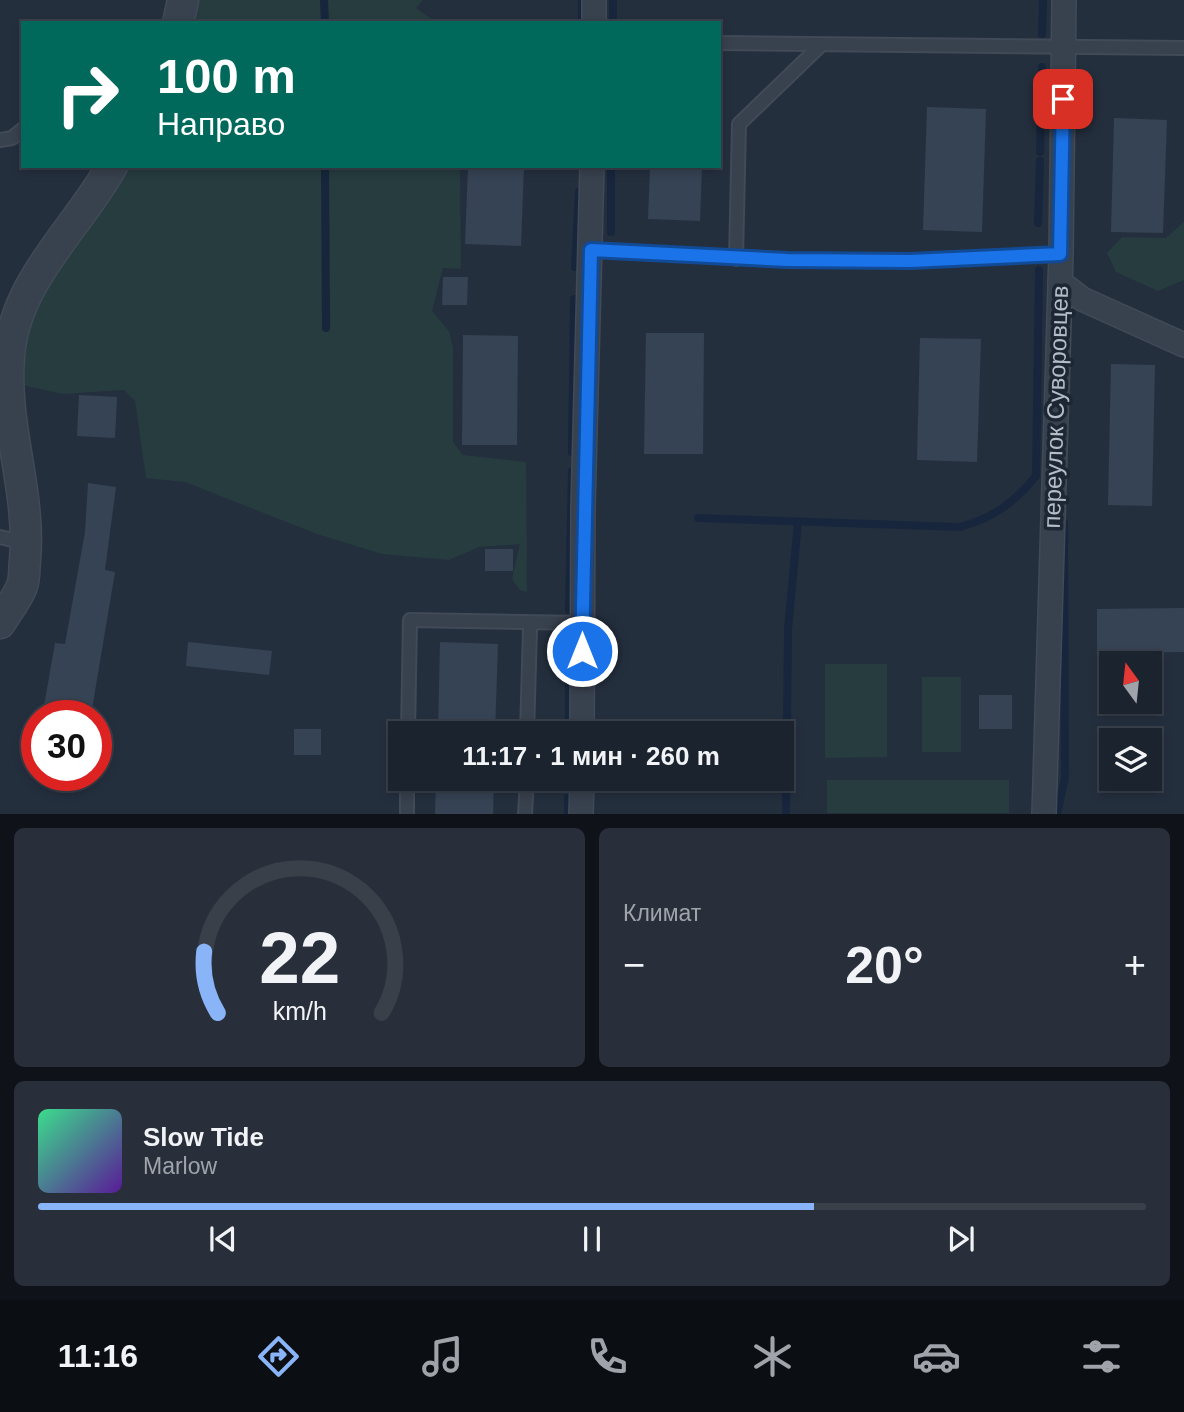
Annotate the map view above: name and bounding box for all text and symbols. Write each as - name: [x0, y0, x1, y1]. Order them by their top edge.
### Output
- icon: right: [42, 49, 133, 140]
- text: 100 m: [157, 49, 296, 103]
- pin: [1033, 69, 1093, 129]
- icon: arrive: [1044, 80, 1082, 118]
- text: Направо: [157, 106, 285, 142]
- street label: переулок Суворовцев: [1038, 285, 1073, 529]
- position arrow: [545, 614, 619, 688]
- north arrow: [1099, 651, 1162, 714]
- map controls: [1099, 651, 1162, 791]
- speed limit sign: 30: [21, 700, 112, 791]
- button: layers: [1099, 728, 1162, 791]
- text: 11:17 · 1 мин · 260 m: [462, 741, 720, 771]
- text: Климат: [623, 900, 701, 926]
- text: 22: [259, 918, 340, 999]
- text: 20°: [845, 936, 924, 994]
- text: −: [623, 944, 645, 986]
- text: +: [1124, 944, 1146, 986]
- text: km/h: [272, 997, 327, 1025]
- text: Slow Tide: [143, 1122, 264, 1152]
- text: Marlow: [143, 1153, 217, 1179]
- icon: previous: [204, 1220, 242, 1258]
- icon: pause: [573, 1220, 611, 1258]
- icon: next: [942, 1220, 980, 1258]
- icon: directions: [254, 1332, 303, 1381]
- icon: music: [418, 1332, 467, 1381]
- icon: phone: [583, 1332, 632, 1381]
- icon: climate: [748, 1332, 797, 1381]
- icon: car: [912, 1332, 961, 1381]
- icon: filters: [1077, 1332, 1126, 1381]
- text: 11:16: [58, 1338, 138, 1374]

